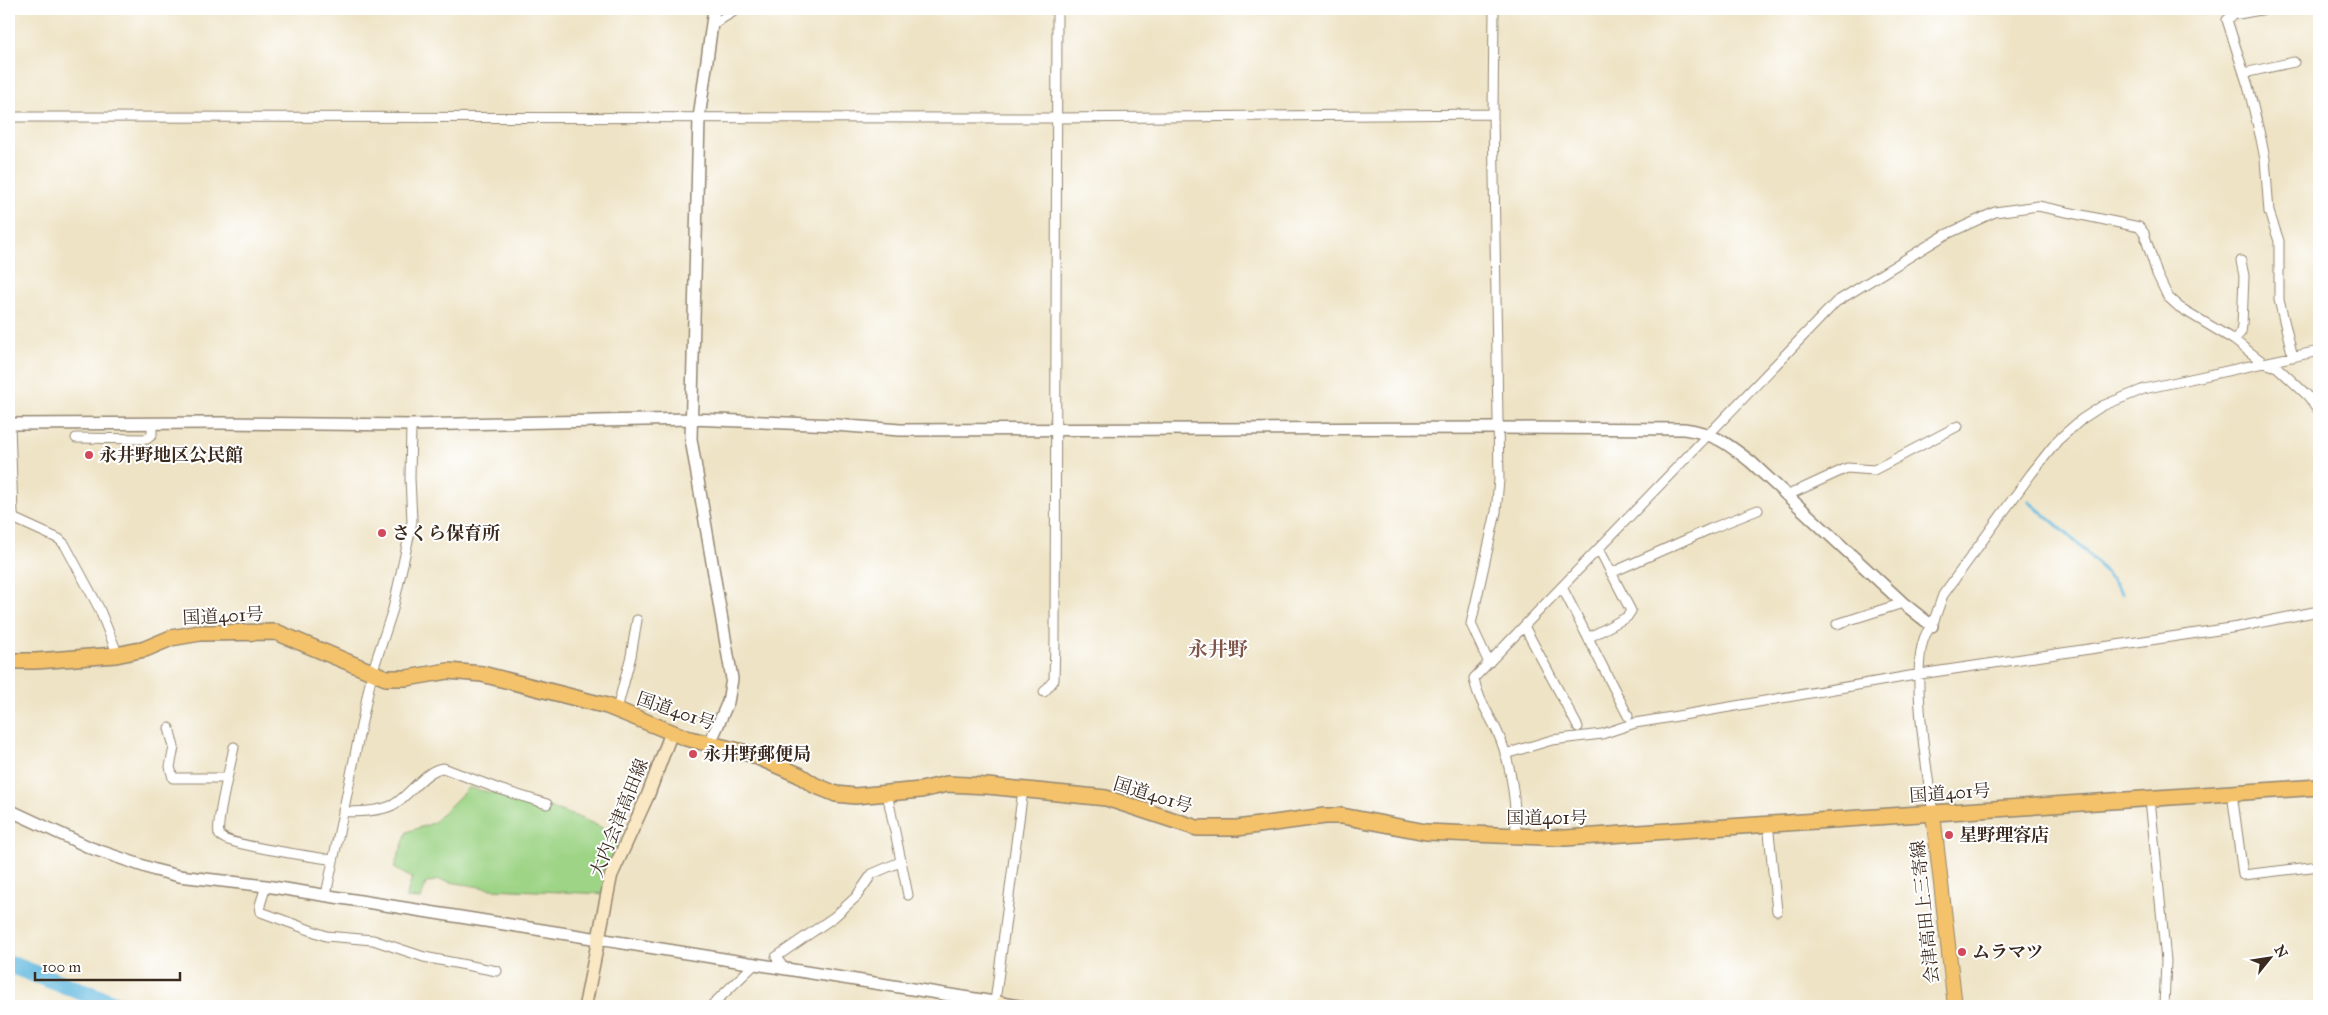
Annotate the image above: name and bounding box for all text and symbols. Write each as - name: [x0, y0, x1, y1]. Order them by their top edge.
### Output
- place label: 永井野地区公民館: [99, 444, 243, 466]
- marker: 永井野地区公民館: [83, 449, 95, 461]
- place label: さくら保育所: [392, 522, 500, 544]
- marker: さくら保育所: [376, 527, 388, 539]
- street label: 国道401号: [182, 603, 264, 629]
- district label: 永井野: [1188, 637, 1248, 661]
- street label: 国道401号: [634, 687, 718, 735]
- place label: 永井野郵便局: [703, 743, 811, 765]
- marker: 永井野郵便局: [687, 748, 699, 760]
- street label: 大内会津高田線: [585, 755, 653, 881]
- street label: 国道401号: [1111, 773, 1195, 817]
- street label: 国道401号: [1909, 779, 1991, 807]
- street label: 国道401号: [1506, 807, 1588, 829]
- place label: 星野理容店: [1959, 824, 2049, 846]
- marker: 星野理容店: [1943, 829, 1955, 841]
- street label: 会津高田上三寄線: [1907, 839, 1943, 985]
- north arrow: [2246, 932, 2296, 982]
- place label: ムラマツ: [1972, 941, 2043, 963]
- text: N: [2270, 942, 2291, 961]
- marker: ムラマツ: [1956, 946, 1968, 958]
- scale bar: [35, 950, 180, 982]
- text: 100 m: [42, 958, 82, 976]

